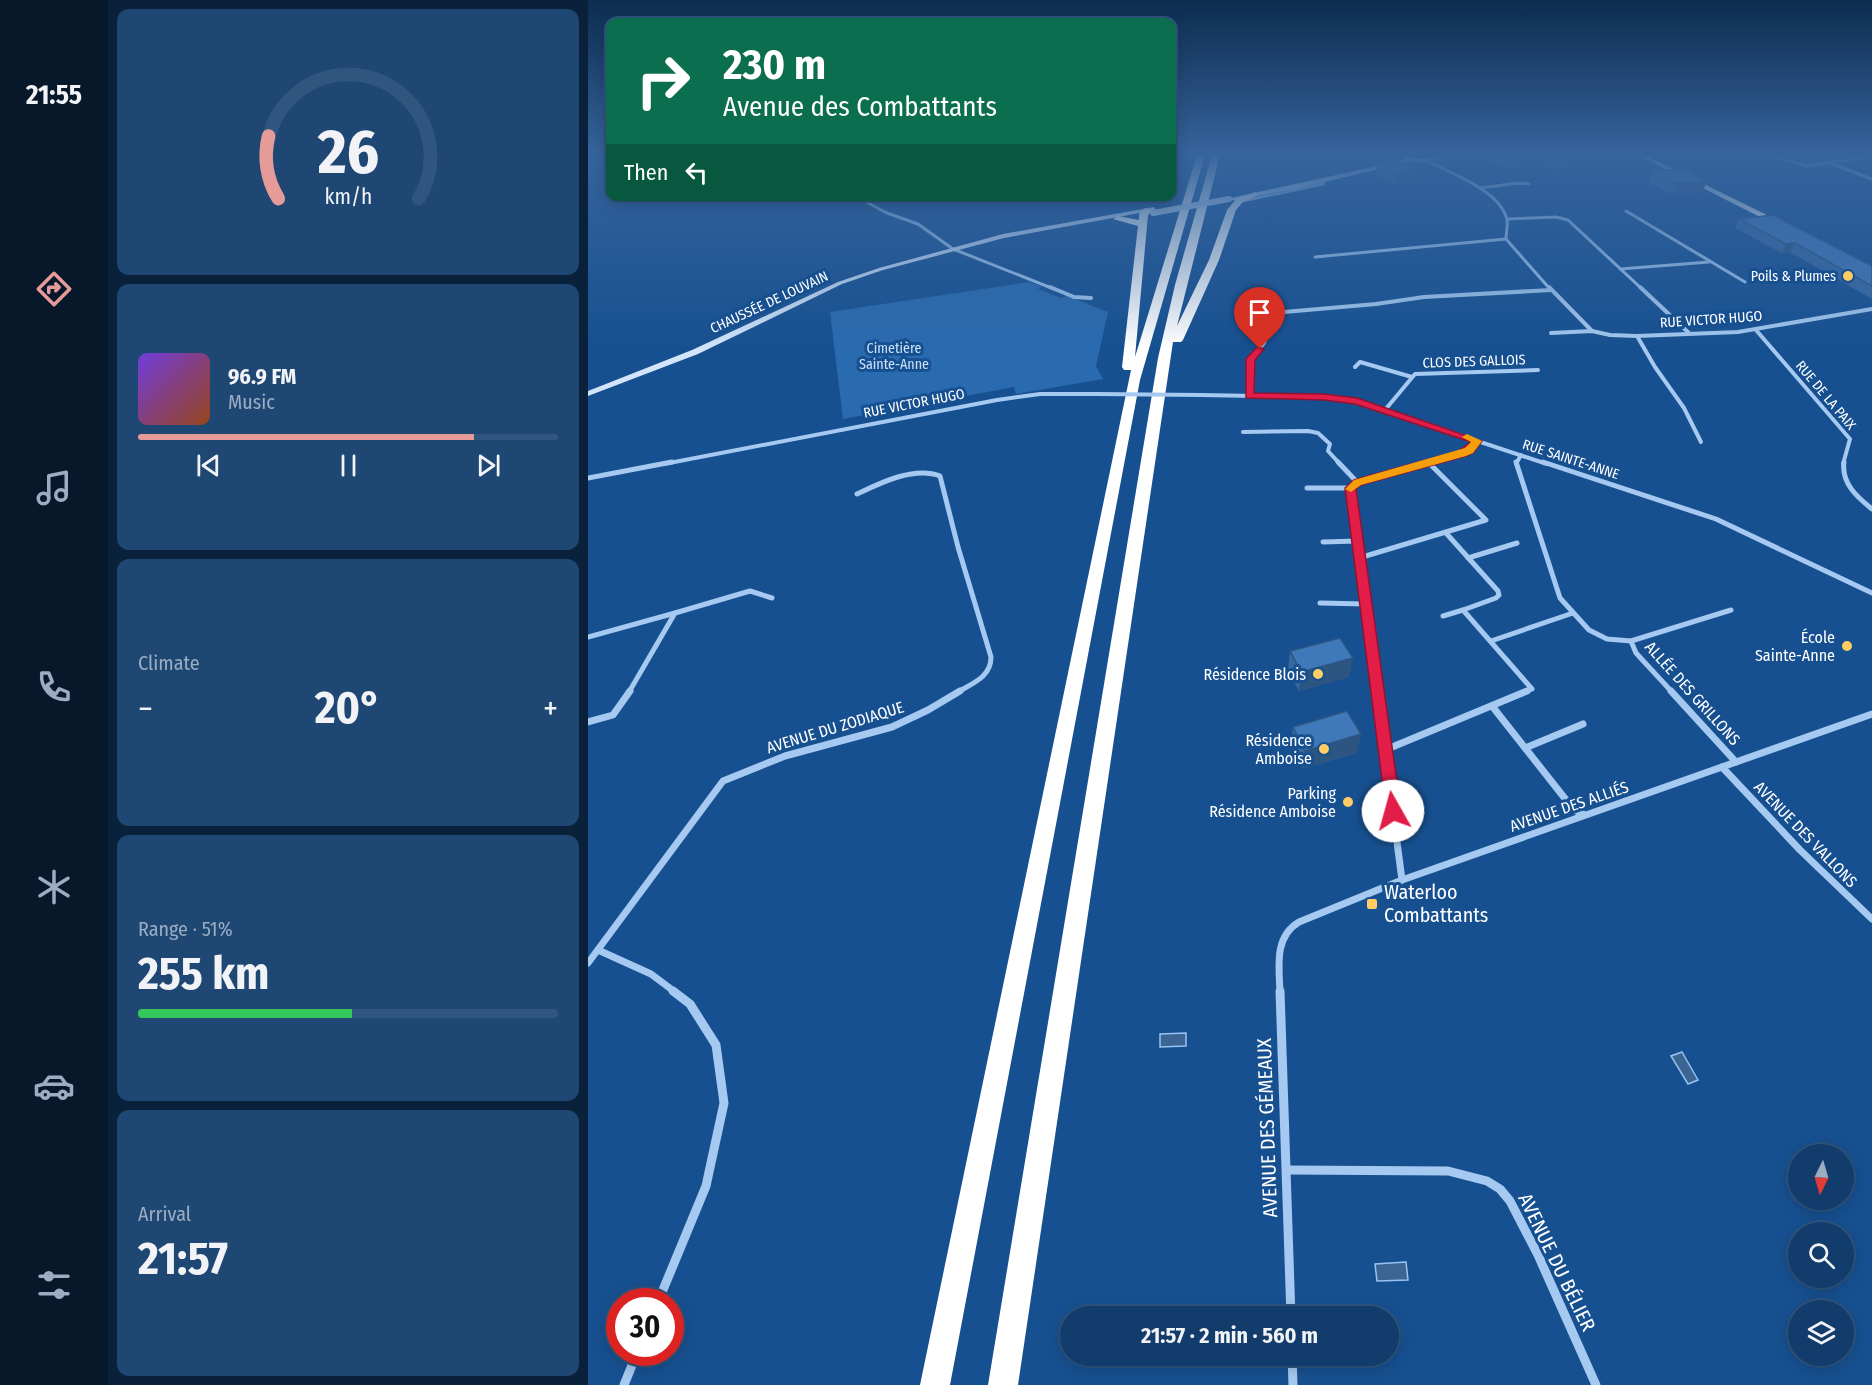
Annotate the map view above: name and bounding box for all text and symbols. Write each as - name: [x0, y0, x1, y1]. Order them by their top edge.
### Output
- text: 230 m: [723, 40, 826, 90]
- icon: right: [624, 42, 702, 120]
- text: 21:55: [26, 79, 82, 111]
- text: Avenue des Combattants: [723, 91, 997, 123]
- text: 26: [316, 115, 379, 190]
- icon: left: [680, 156, 713, 189]
- text: Then: [624, 159, 668, 186]
- text: km/h: [324, 184, 372, 210]
- street label: CHAUSSÉE DE LOUVAIN: [707, 267, 831, 337]
- icon: directions: [33, 268, 75, 310]
- place label: Poils & Plumes: [1751, 268, 1836, 285]
- marker: Poils & Plumes: [1841, 269, 1855, 283]
- pin: [1234, 287, 1285, 349]
- icon: arrive: [1243, 296, 1276, 329]
- street label: RUE VICTOR HUGO: [1659, 307, 1763, 332]
- park label: Cimetière Sainte-Anne: [859, 340, 929, 373]
- street label: CLOS DES GALLOIS: [1422, 351, 1526, 372]
- street label: RUE DE LA PAIX: [1792, 357, 1859, 433]
- text: 96.9 FM: [228, 363, 296, 390]
- street label: RUE VICTOR HUGO: [862, 385, 966, 422]
- text: Music: [228, 390, 275, 414]
- street label: RUE SAINTE-ANNE: [1520, 436, 1622, 483]
- icon: previous: [192, 449, 225, 482]
- icon: pause: [332, 449, 365, 482]
- icon: next: [472, 449, 505, 482]
- icon: music: [33, 467, 75, 509]
- place label: École Sainte-Anne: [1755, 628, 1835, 665]
- street label: ALLÉE DES GRILLONS: [1641, 638, 1744, 749]
- marker: École Sainte-Anne: [1840, 639, 1854, 653]
- text: Climate: [138, 651, 200, 675]
- place label: Résidence Blois: [1203, 665, 1306, 684]
- icon: phone: [33, 666, 75, 708]
- marker: Résidence Blois: [1311, 667, 1325, 681]
- text: 20°: [315, 681, 381, 735]
- text: −: [138, 689, 153, 729]
- text: +: [543, 689, 558, 729]
- street label: AVENUE DU ZODIAQUE: [764, 698, 906, 757]
- place label: Résidence Amboise: [1245, 731, 1312, 768]
- marker: Résidence Amboise: [1317, 742, 1331, 756]
- street label: AVENUE DES ALLIÉS: [1507, 777, 1631, 836]
- street label: AVENUE DES VALLONS: [1750, 777, 1861, 891]
- position arrow: [1361, 779, 1425, 843]
- place label: Parking Résidence Amboise: [1209, 784, 1336, 821]
- marker: Parking Résidence Amboise: [1341, 795, 1355, 809]
- icon: climate: [33, 866, 75, 908]
- place label: Waterloo Combattants: [1384, 880, 1488, 927]
- marker: Waterloo Combattants: [1365, 897, 1379, 911]
- text: Range · 51%: [138, 917, 233, 941]
- text: 255 km: [138, 947, 269, 1001]
- street label: AVENUE DES GÉMEAUX: [1252, 1038, 1282, 1218]
- icon: car: [33, 1065, 75, 1107]
- north arrow: [1788, 1144, 1854, 1210]
- map controls: [1788, 1144, 1854, 1366]
- street label: AVENUE DU BÉLIER: [1513, 1189, 1601, 1335]
- text: Arrival: [138, 1202, 191, 1226]
- button: search: [1788, 1222, 1854, 1288]
- text: 21:57: [138, 1232, 228, 1286]
- icon: filters: [33, 1264, 75, 1306]
- speed limit sign: 30: [606, 1288, 684, 1366]
- button: layers: [1788, 1300, 1854, 1366]
- text: 21:57 · 2 min · 560 m: [1141, 1322, 1318, 1349]

